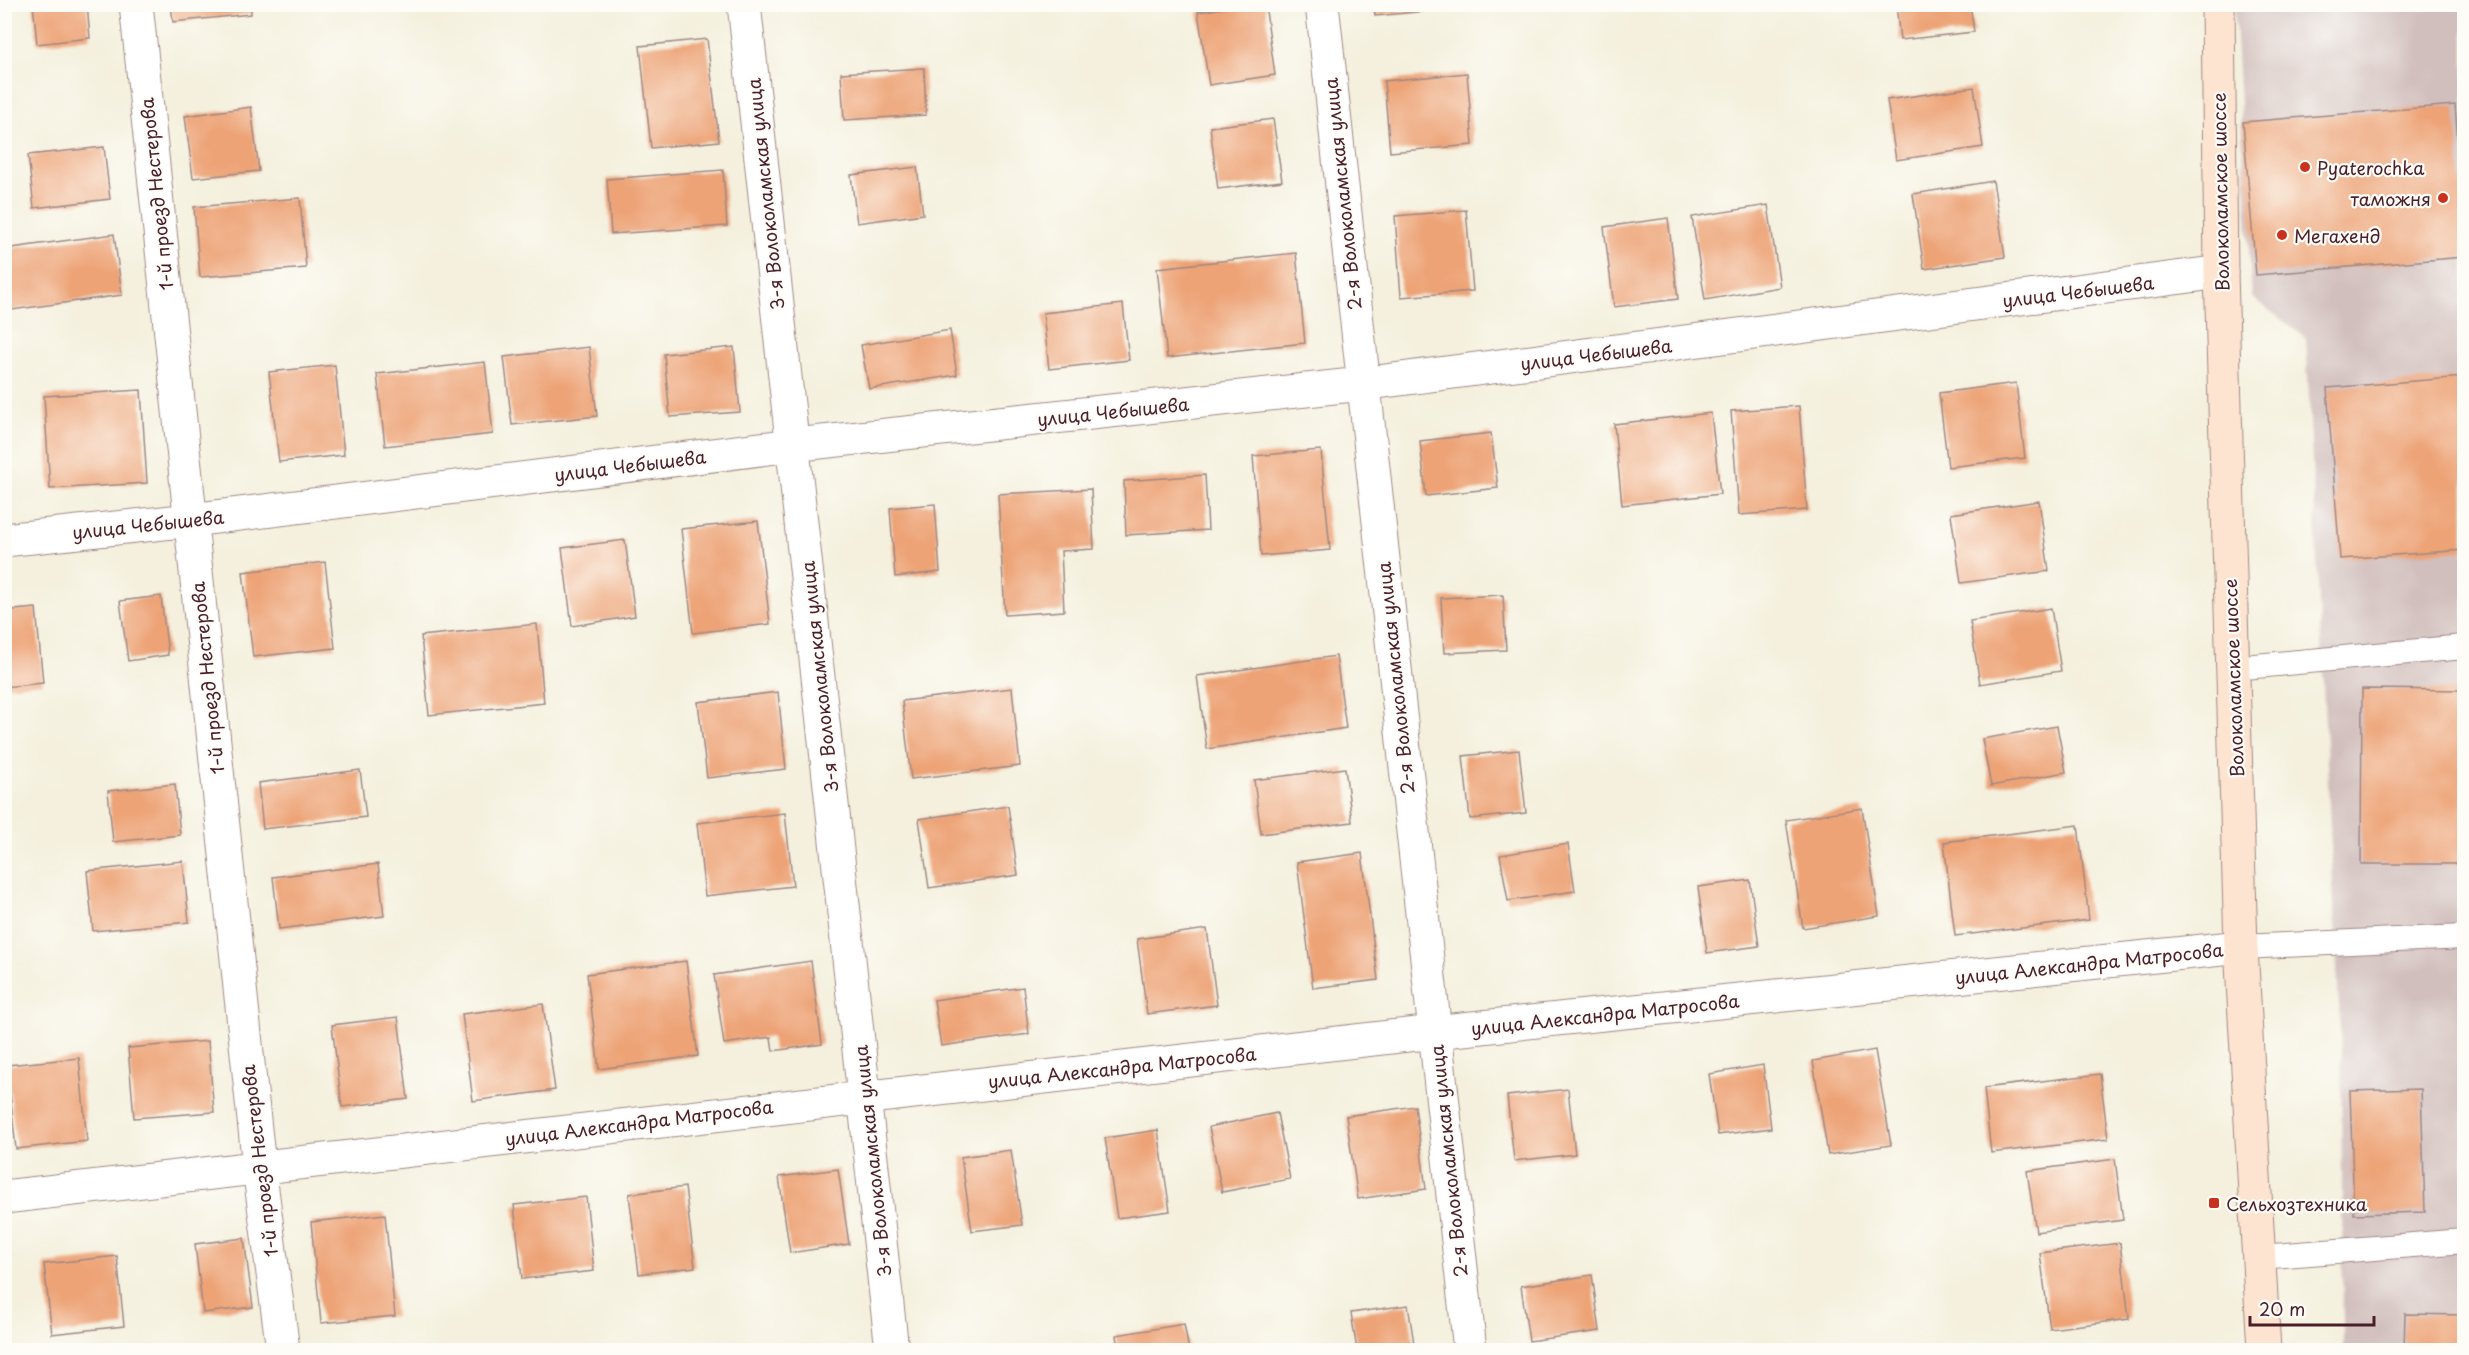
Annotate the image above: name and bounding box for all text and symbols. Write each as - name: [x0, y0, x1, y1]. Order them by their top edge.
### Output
- street label: 3-я Волоколамская улица: [739, 76, 791, 311]
- street label: 2-я Волоколамская улица: [1316, 76, 1368, 311]
- street label: Волоколамское шоссе: [2205, 92, 2235, 292]
- street label: 1-й проезд Нестерова: [132, 96, 180, 292]
- place label: Pyaterochka: [2317, 154, 2425, 181]
- marker: Pyaterochka: [2298, 160, 2312, 174]
- place label: таможня: [2351, 185, 2431, 212]
- marker: таможня: [2436, 191, 2450, 205]
- place label: Мегахенд: [2294, 222, 2380, 249]
- marker: Мегахенд: [2275, 228, 2289, 242]
- street label: улица Чебышева: [2001, 268, 2156, 314]
- street label: улица Чебышева: [1519, 331, 1674, 377]
- street label: улица Чебышева: [1036, 390, 1191, 432]
- street label: улица Чебышева: [553, 442, 708, 488]
- street label: улица Чебышева: [71, 503, 226, 545]
- street label: 3-я Волоколамская улица: [793, 559, 845, 794]
- street label: 2-я Волоколамская улица: [1369, 560, 1421, 795]
- street label: Волоколамское шоссе: [2216, 578, 2250, 778]
- street label: 1-й проезд Нестерова: [183, 580, 231, 776]
- street label: улица Александра Матросова: [1953, 935, 2225, 991]
- street label: улица Александра Матросова: [1469, 986, 1741, 1042]
- street label: улица Александра Матросова: [986, 1039, 1258, 1095]
- street label: 3-я Волоколамская улица: [846, 1043, 898, 1278]
- street label: 2-я Волоколамская улица: [1422, 1043, 1474, 1278]
- street label: 1-й проезд Нестерова: [234, 1063, 284, 1259]
- street label: улица Александра Матросова: [504, 1092, 775, 1152]
- place label: Сельхозтехника: [2226, 1190, 2368, 1217]
- marker: Сельхозтехника: [2207, 1196, 2221, 1210]
- scale bar: [2250, 1289, 2374, 1327]
- text: 20 m: [2259, 1295, 2305, 1322]

